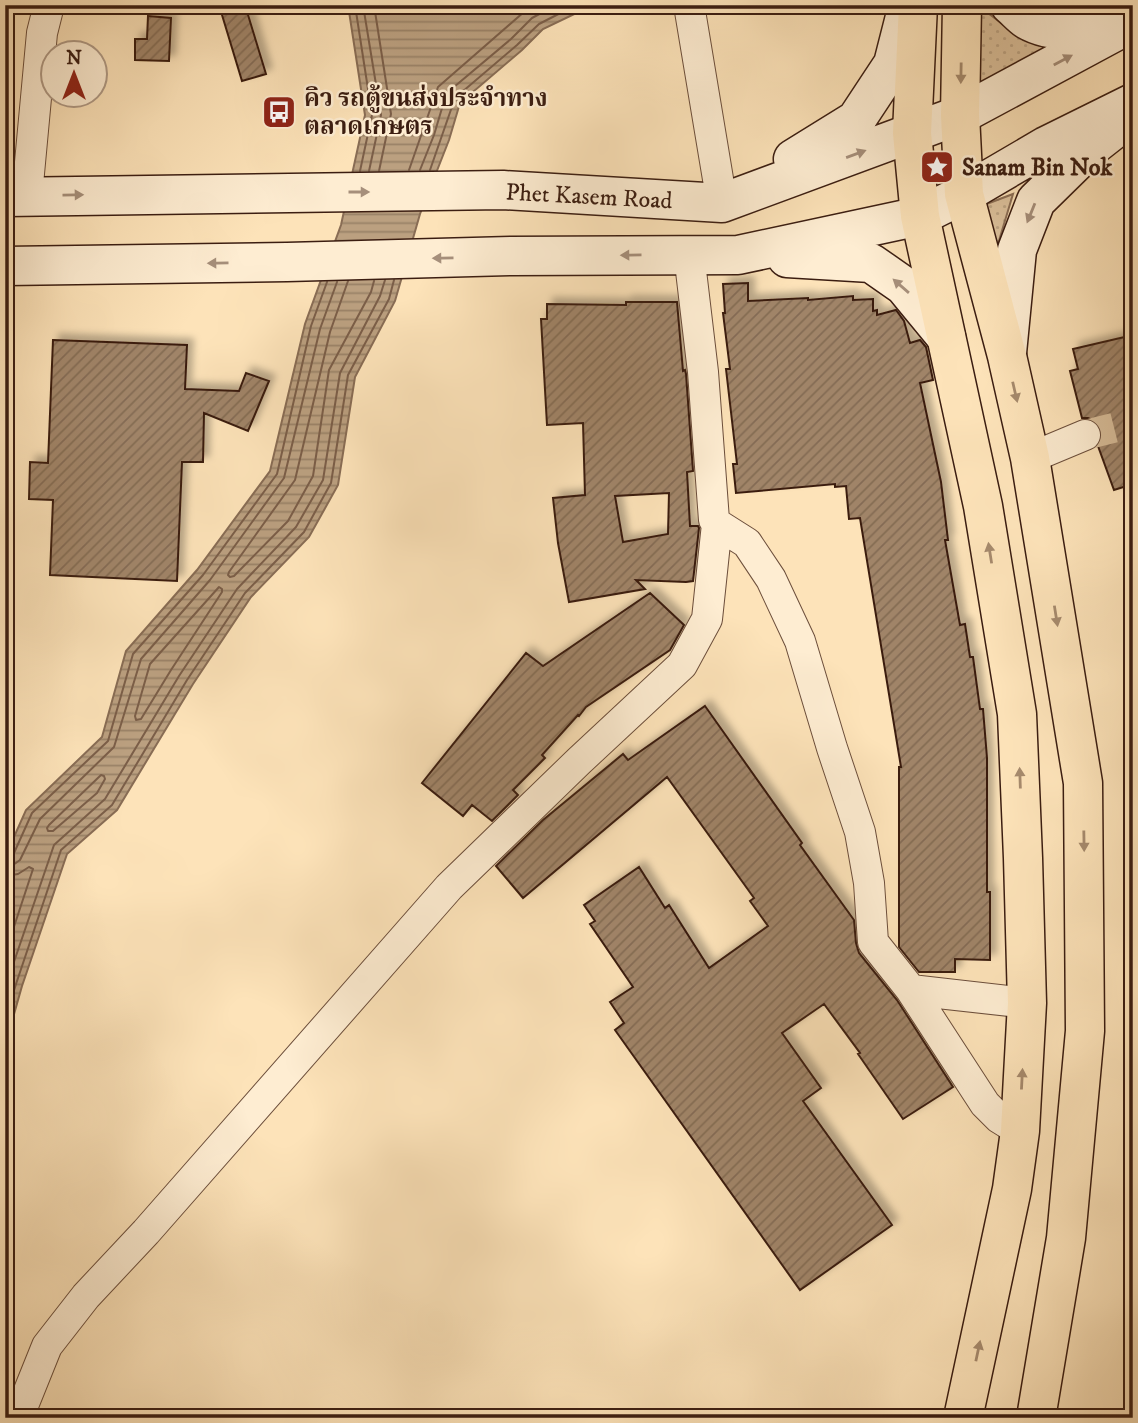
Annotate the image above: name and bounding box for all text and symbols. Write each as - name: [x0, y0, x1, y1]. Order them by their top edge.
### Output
- north arrow: [38, 38, 108, 108]
- text: N: [66, 47, 82, 70]
- one-way arrow: [1053, 54, 1073, 66]
- one-way arrow: [955, 63, 967, 85]
- place label: คิว รถตู้ขนส่งประจำทาง ตลาดเกษตร: [304, 84, 548, 142]
- bus stop icon: คิว รถตู้ขนส่งประจำทาง ตลาดเกษตร: [260, 93, 298, 131]
- one-way arrow: [846, 148, 867, 159]
- place icon: Sanam Bin Nok: [918, 148, 956, 186]
- place label: Sanam Bin Nok: [962, 153, 1113, 183]
- street label: Phet Kasem Road: [505, 178, 673, 216]
- one-way arrow: [348, 186, 370, 197]
- one-way arrow: [63, 189, 85, 201]
- one-way arrow: [1026, 202, 1037, 223]
- one-way arrow: [620, 249, 642, 261]
- one-way arrow: [431, 252, 453, 263]
- one-way arrow: [207, 257, 229, 268]
- one-way arrow: [892, 278, 910, 294]
- one-way arrow: [1010, 381, 1021, 403]
- one-way arrow: [984, 542, 995, 564]
- one-way arrow: [1051, 605, 1062, 627]
- one-way arrow: [1014, 767, 1025, 789]
- one-way arrow: [1078, 831, 1089, 853]
- one-way arrow: [1017, 1068, 1028, 1090]
- one-way arrow: [973, 1340, 984, 1362]

